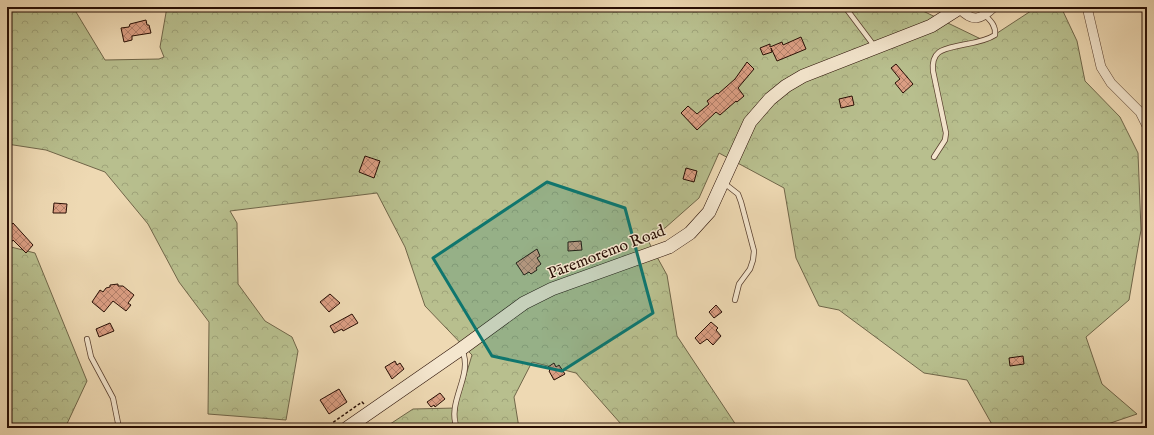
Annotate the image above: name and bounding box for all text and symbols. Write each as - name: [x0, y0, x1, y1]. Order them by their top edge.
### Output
- street label: Pāremoremo Road: [545, 221, 669, 284]

